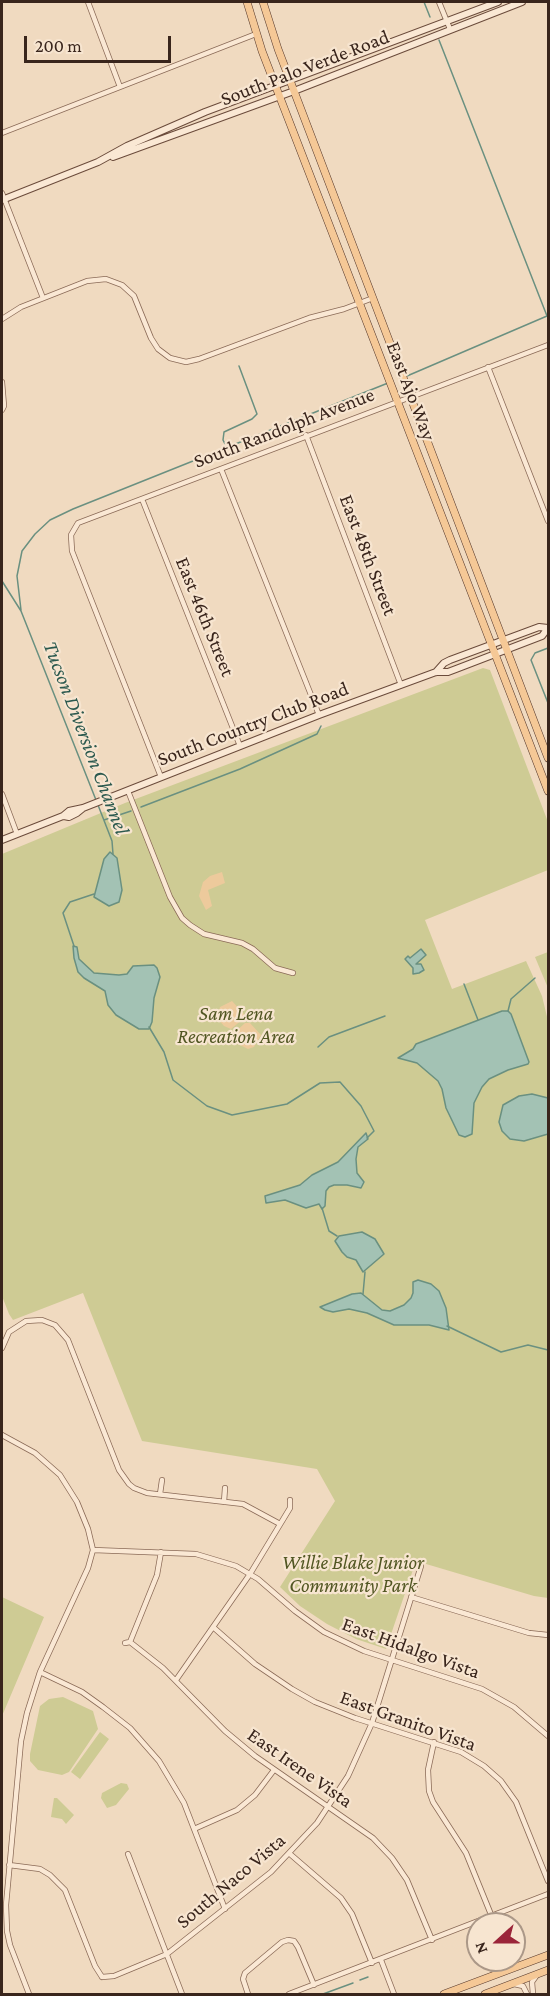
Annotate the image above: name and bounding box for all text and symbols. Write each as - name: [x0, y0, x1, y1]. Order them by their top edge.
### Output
- scale bar: [27, 24, 174, 62]
- street label: South Palo Verde Road: [217, 25, 393, 111]
- text: 200 m: [35, 36, 82, 56]
- street label: East Ajo Way: [381, 338, 441, 444]
- street label: South Randolph Avenue: [190, 382, 378, 474]
- street label: East 48th Street: [334, 491, 402, 619]
- street label: East 46th Street: [170, 554, 240, 680]
- water label: Tucson Diversion Channel: [37, 638, 135, 838]
- street label: South Country Club Road: [154, 676, 352, 772]
- park label: Sam Lena Recreation Area: [177, 1002, 295, 1049]
- park label: Willie Blake Junior Community Park: [282, 1551, 424, 1598]
- street label: East Hidalgo Vista: [339, 1612, 483, 1684]
- street label: East Granito Vista: [337, 1685, 479, 1757]
- street label: East Irene Vista: [243, 1723, 357, 1813]
- street label: South Naco Vista: [172, 1828, 290, 1934]
- north arrow: [466, 1912, 526, 1972]
- text: N: [471, 1940, 490, 1956]

